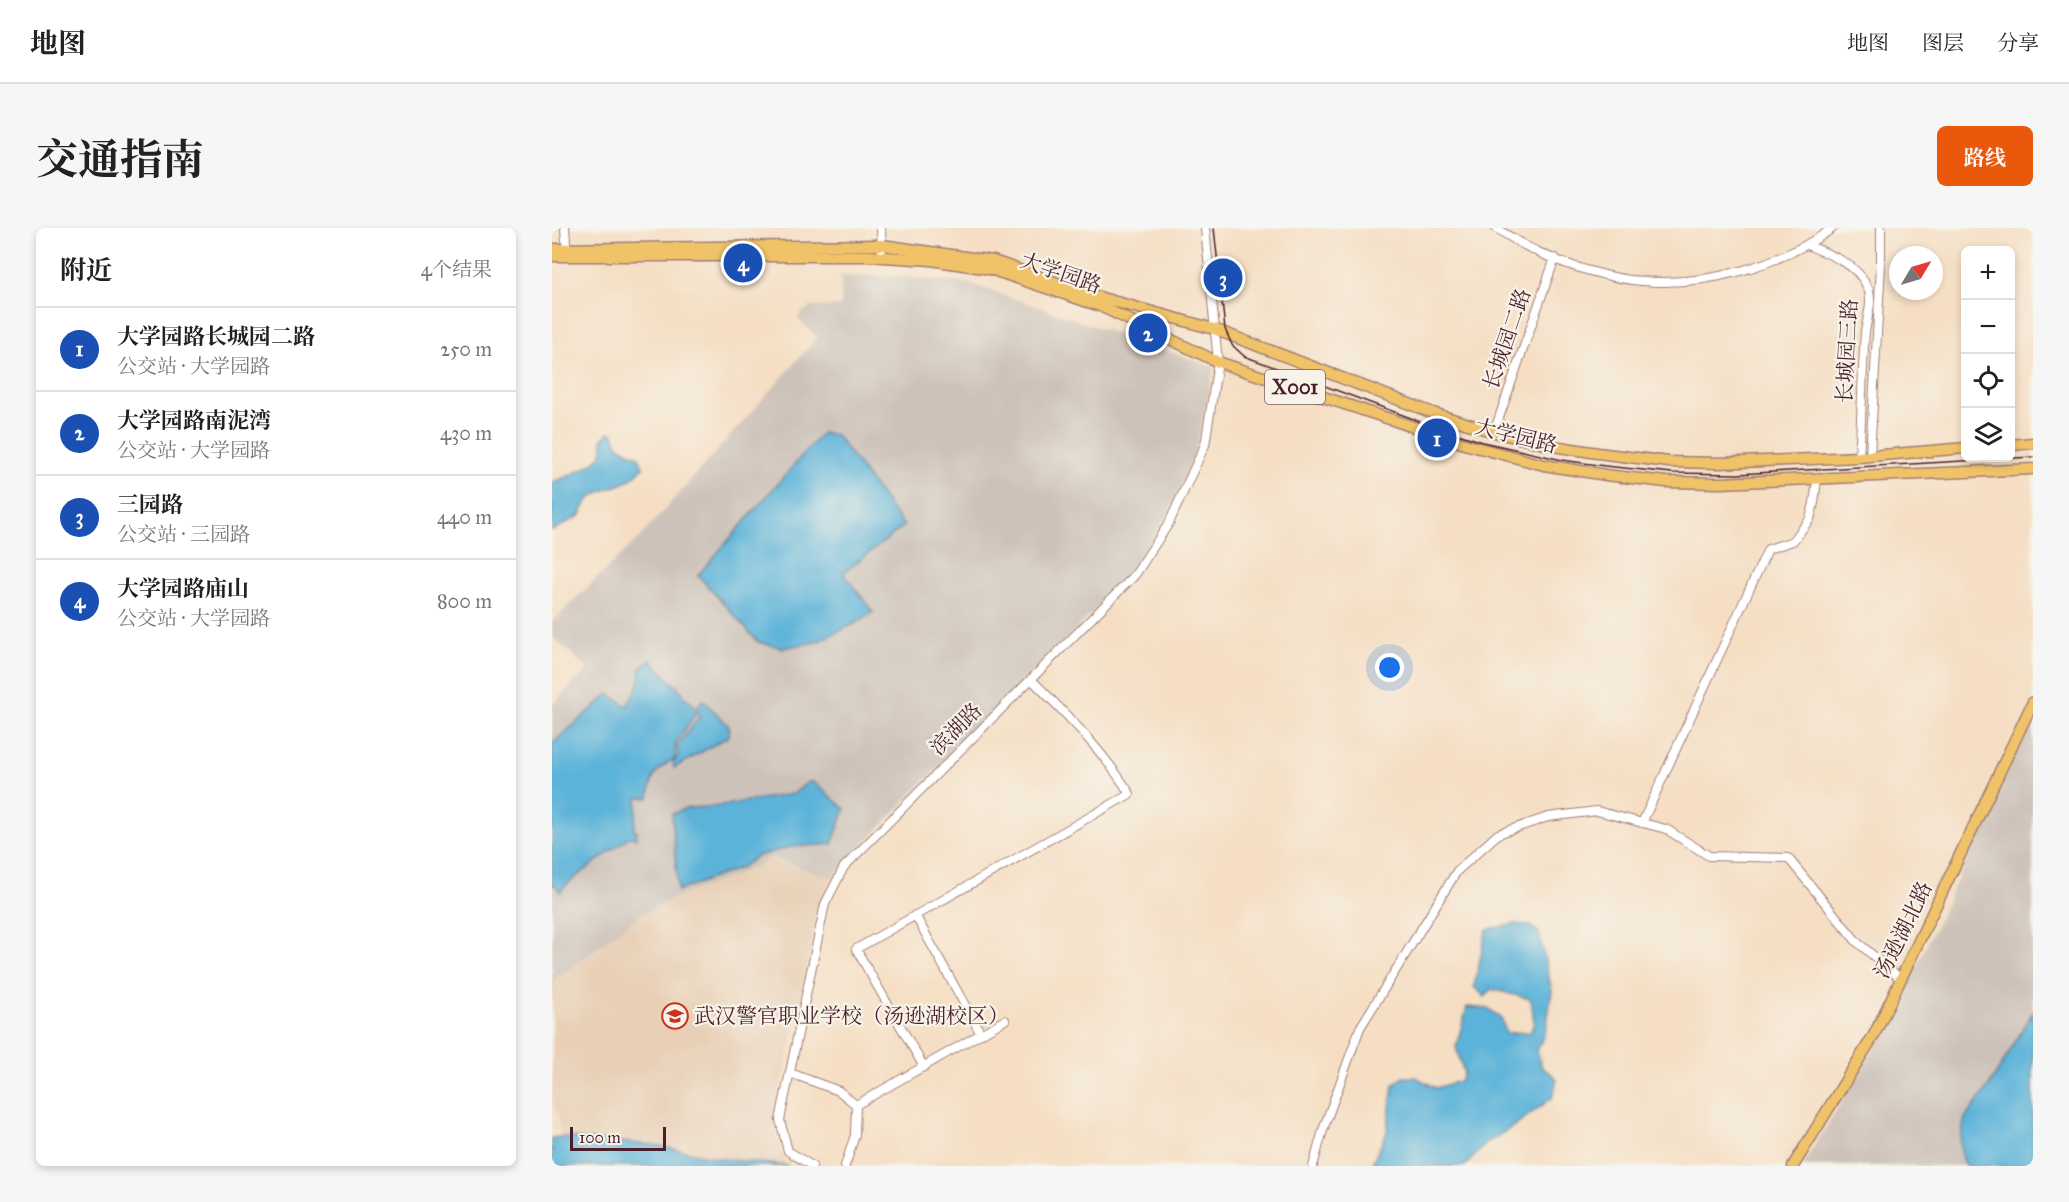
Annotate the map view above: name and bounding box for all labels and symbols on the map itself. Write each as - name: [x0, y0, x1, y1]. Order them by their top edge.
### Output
- pin: 4: [724, 240, 762, 285]
- north arrow: [1889, 246, 1943, 300]
- street label: 大学园路: [1017, 247, 1105, 299]
- pin: 3: [1204, 256, 1242, 300]
- street label: 长城园二路: [1478, 285, 1536, 393]
- street label: 长城园三路: [1831, 298, 1863, 404]
- pin: 2: [1128, 310, 1168, 356]
- road number: X001: [1265, 370, 1325, 404]
- street label: 大学园路: [1472, 413, 1560, 459]
- pin: 1: [1418, 416, 1456, 460]
- your location: [1375, 653, 1404, 682]
- street label: 滨湖路: [925, 698, 987, 760]
- street label: 汤逊湖北路: [1868, 877, 1938, 983]
- school or university icon: 武汉警官职业学校（汤逊湖校区）: [660, 1001, 690, 1031]
- place label: 武汉警官职业学校（汤逊湖校区）: [694, 1003, 1009, 1029]
- scale bar: [570, 1124, 666, 1152]

